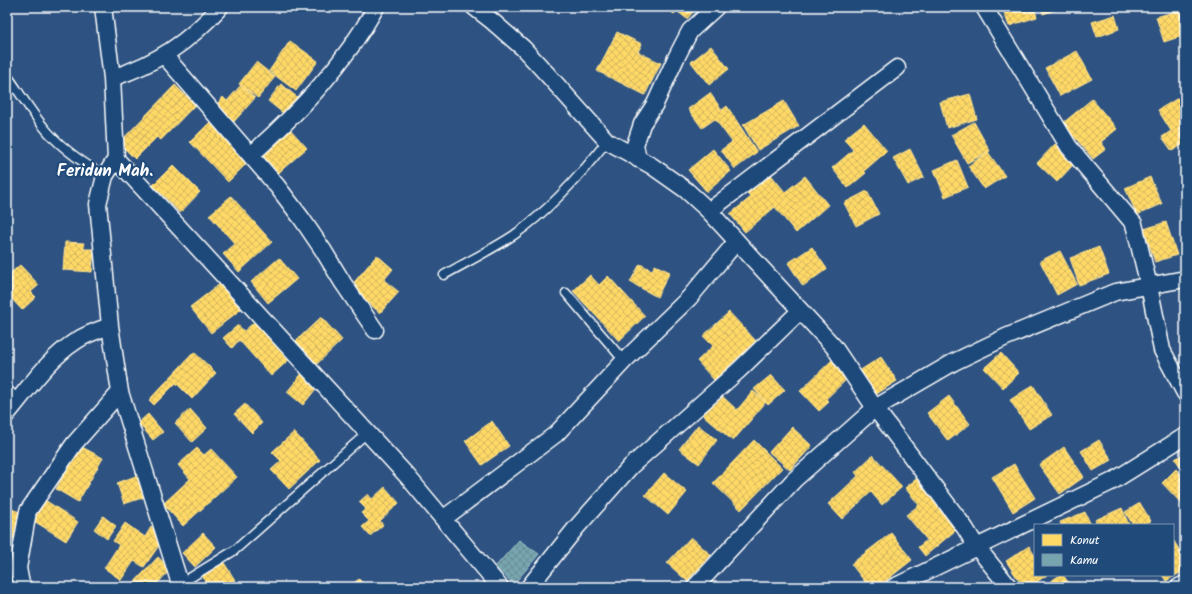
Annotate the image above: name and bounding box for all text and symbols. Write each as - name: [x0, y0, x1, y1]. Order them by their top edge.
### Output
- district label: Feridun Mah.: [57, 158, 153, 185]
- legend: [1034, 524, 1174, 576]
- text: Konut: [1070, 531, 1100, 550]
- text: Kamu: [1070, 551, 1098, 570]

